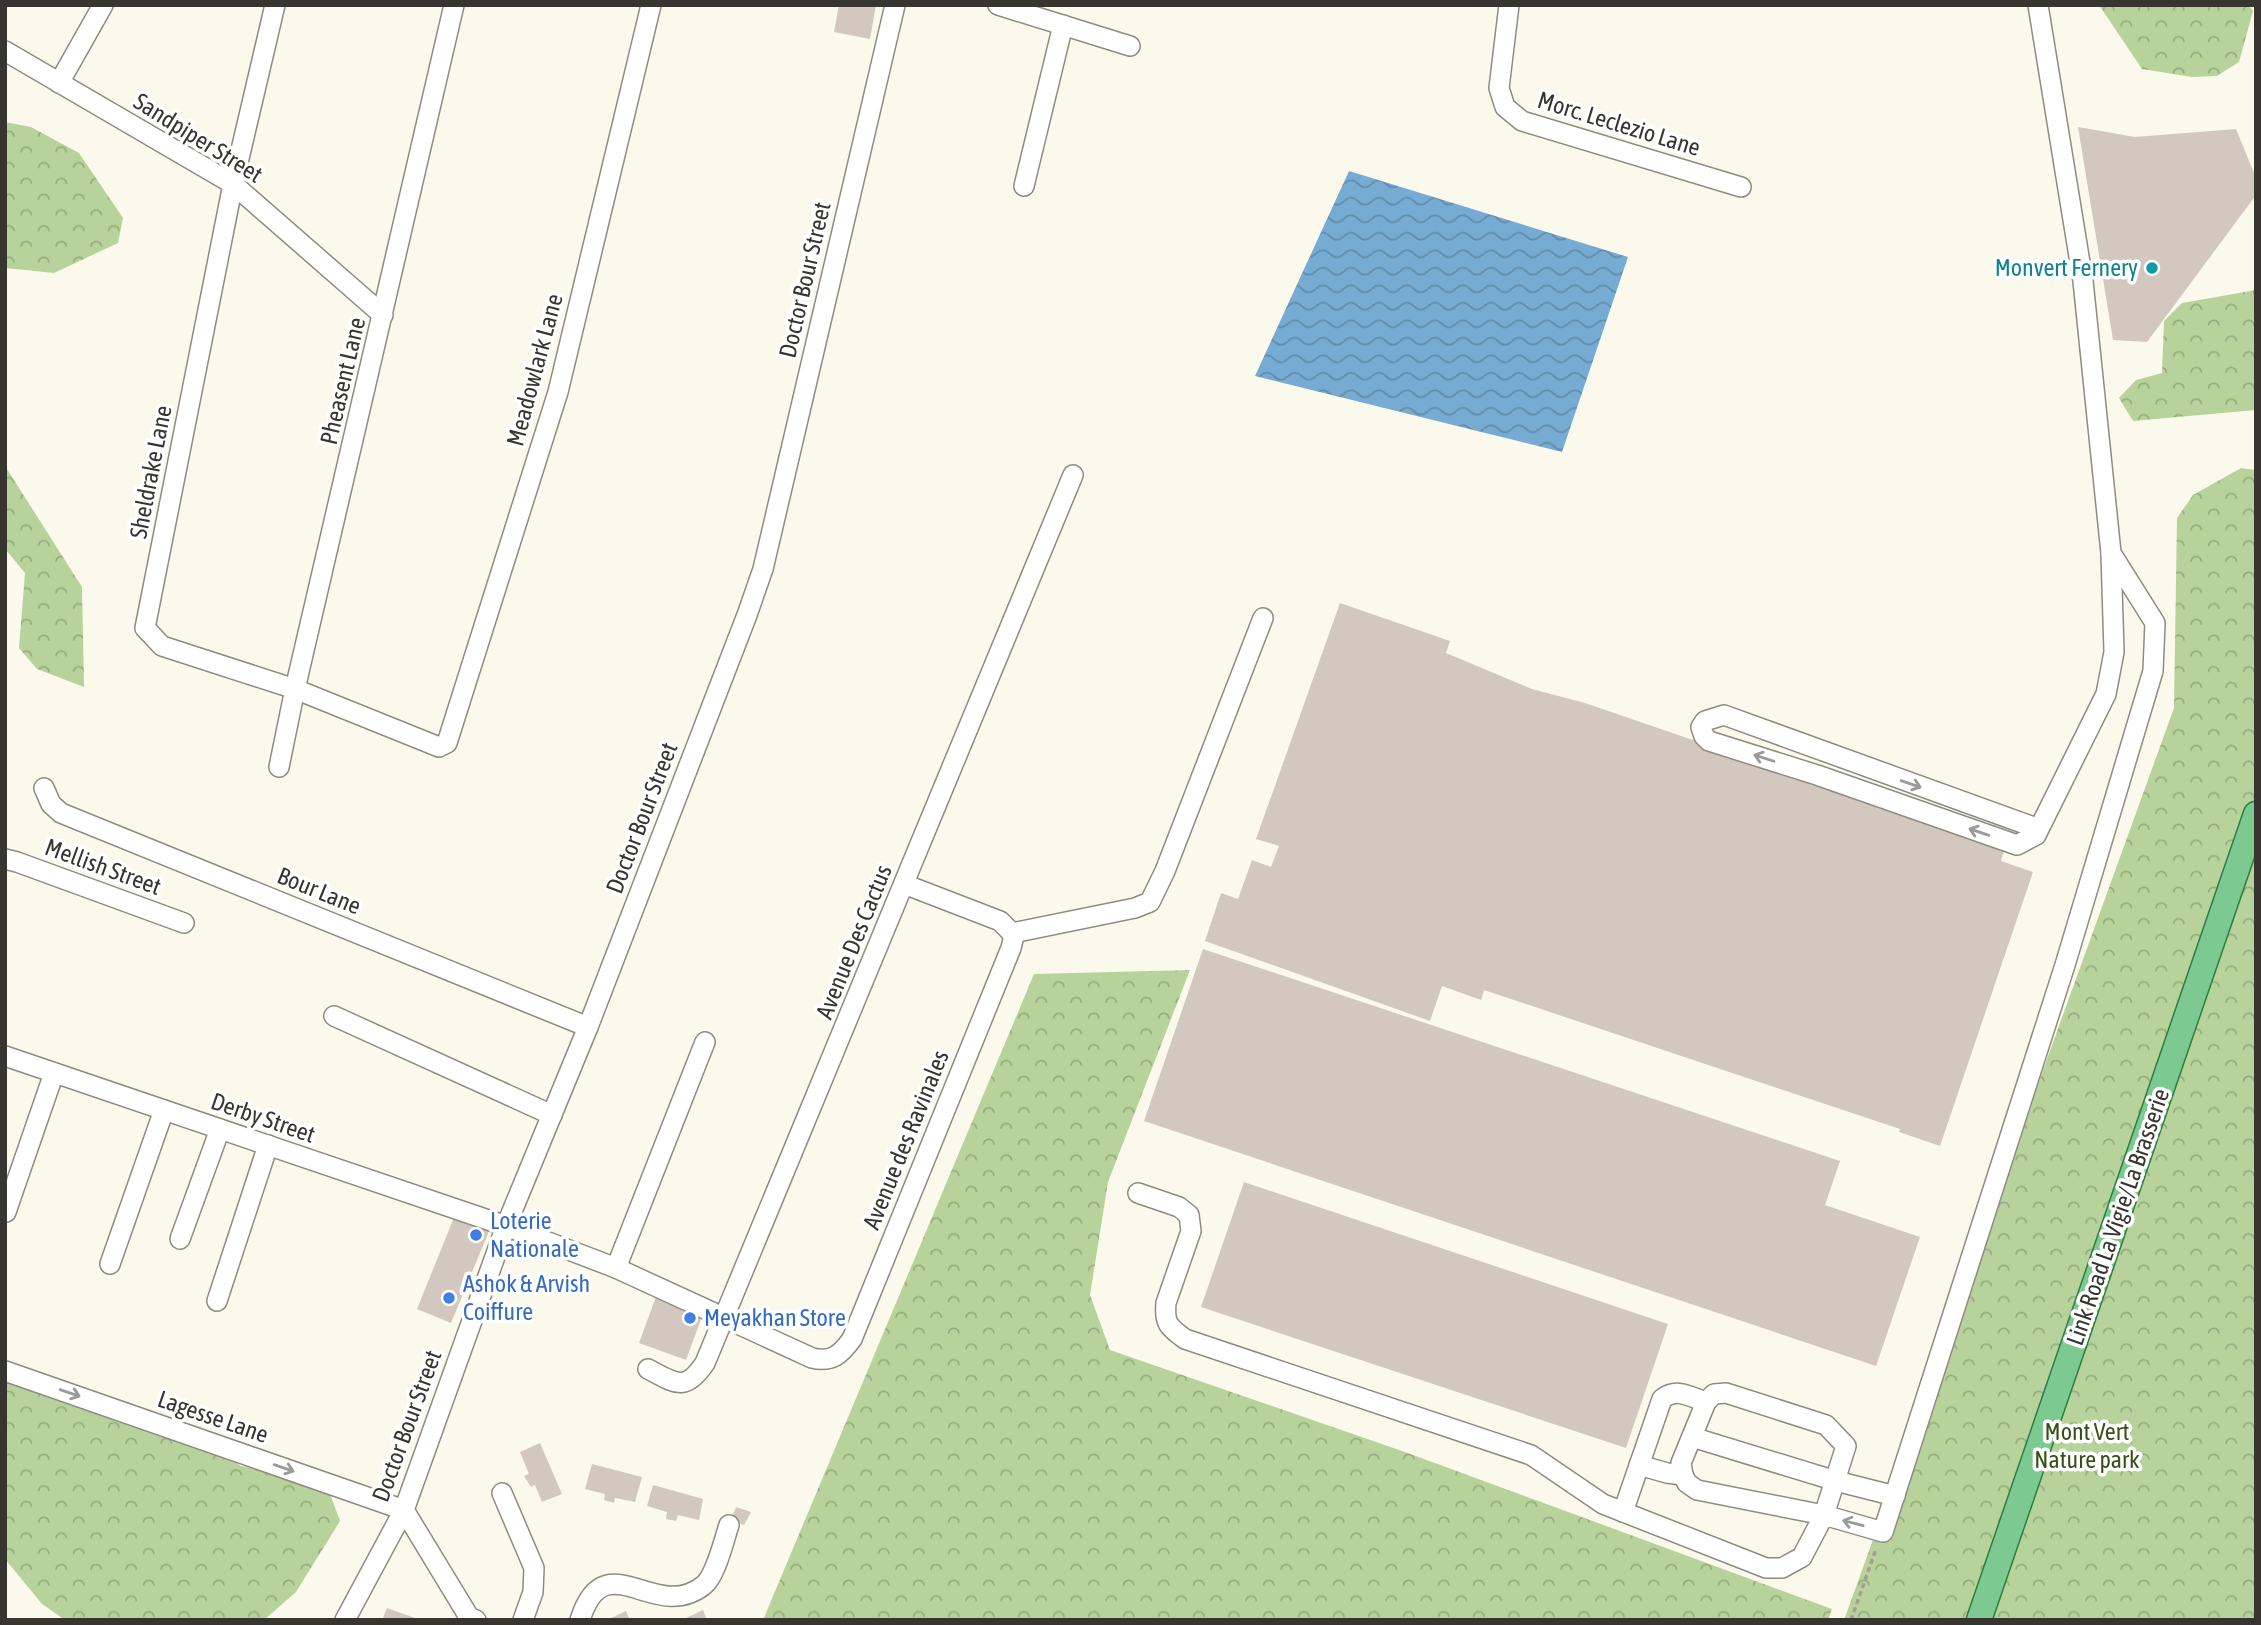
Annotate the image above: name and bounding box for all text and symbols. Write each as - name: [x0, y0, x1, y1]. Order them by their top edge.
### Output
- street label: Morc. Leclezio Lane: [1535, 86, 1704, 161]
- street label: Sandpiper Street: [129, 87, 268, 188]
- street label: Doctor Bour Street: [773, 199, 836, 360]
- place label: Monvert Fernery: [1995, 254, 2138, 281]
- marker: Monvert Fernery: [2144, 260, 2160, 276]
- street label: Meadowlark Lane: [501, 291, 568, 449]
- street label: Pheasent Lane: [315, 315, 370, 447]
- street label: Sheldrake Lane: [124, 403, 177, 541]
- street label: Doctor Bour Street: [600, 739, 683, 897]
- one-way arrow: [1753, 751, 1775, 764]
- one-way arrow: [1900, 779, 1922, 791]
- one-way arrow: [1969, 825, 1991, 837]
- street label: Mellish Street: [42, 833, 165, 900]
- street label: Avenue Des Cactus: [810, 861, 897, 1023]
- street label: Bour Lane: [274, 862, 365, 919]
- street label: Avenue des Ravinales: [857, 1046, 954, 1233]
- street label: Link Road La Vigie/La Brasserie: [2061, 1085, 2174, 1349]
- street label: Derby Street: [208, 1087, 319, 1148]
- place label: Loterie Nationale: [490, 1207, 579, 1262]
- marker: Loterie Nationale: [468, 1227, 484, 1243]
- place label: Ashok & Arvish Coiffure: [463, 1270, 590, 1325]
- marker: Ashok & Arvish Coiffure: [441, 1290, 457, 1306]
- place label: Meyakhan Store: [704, 1304, 846, 1331]
- marker: Meyakhan Store: [682, 1310, 698, 1326]
- street label: Doctor Bour Street: [367, 1346, 446, 1505]
- street label: Lagesse Lane: [154, 1385, 272, 1448]
- one-way arrow: [58, 1388, 80, 1400]
- park label: Mont Vert Nature park: [2034, 1418, 2140, 1473]
- one-way arrow: [273, 1463, 295, 1475]
- one-way arrow: [1843, 1516, 1865, 1529]

